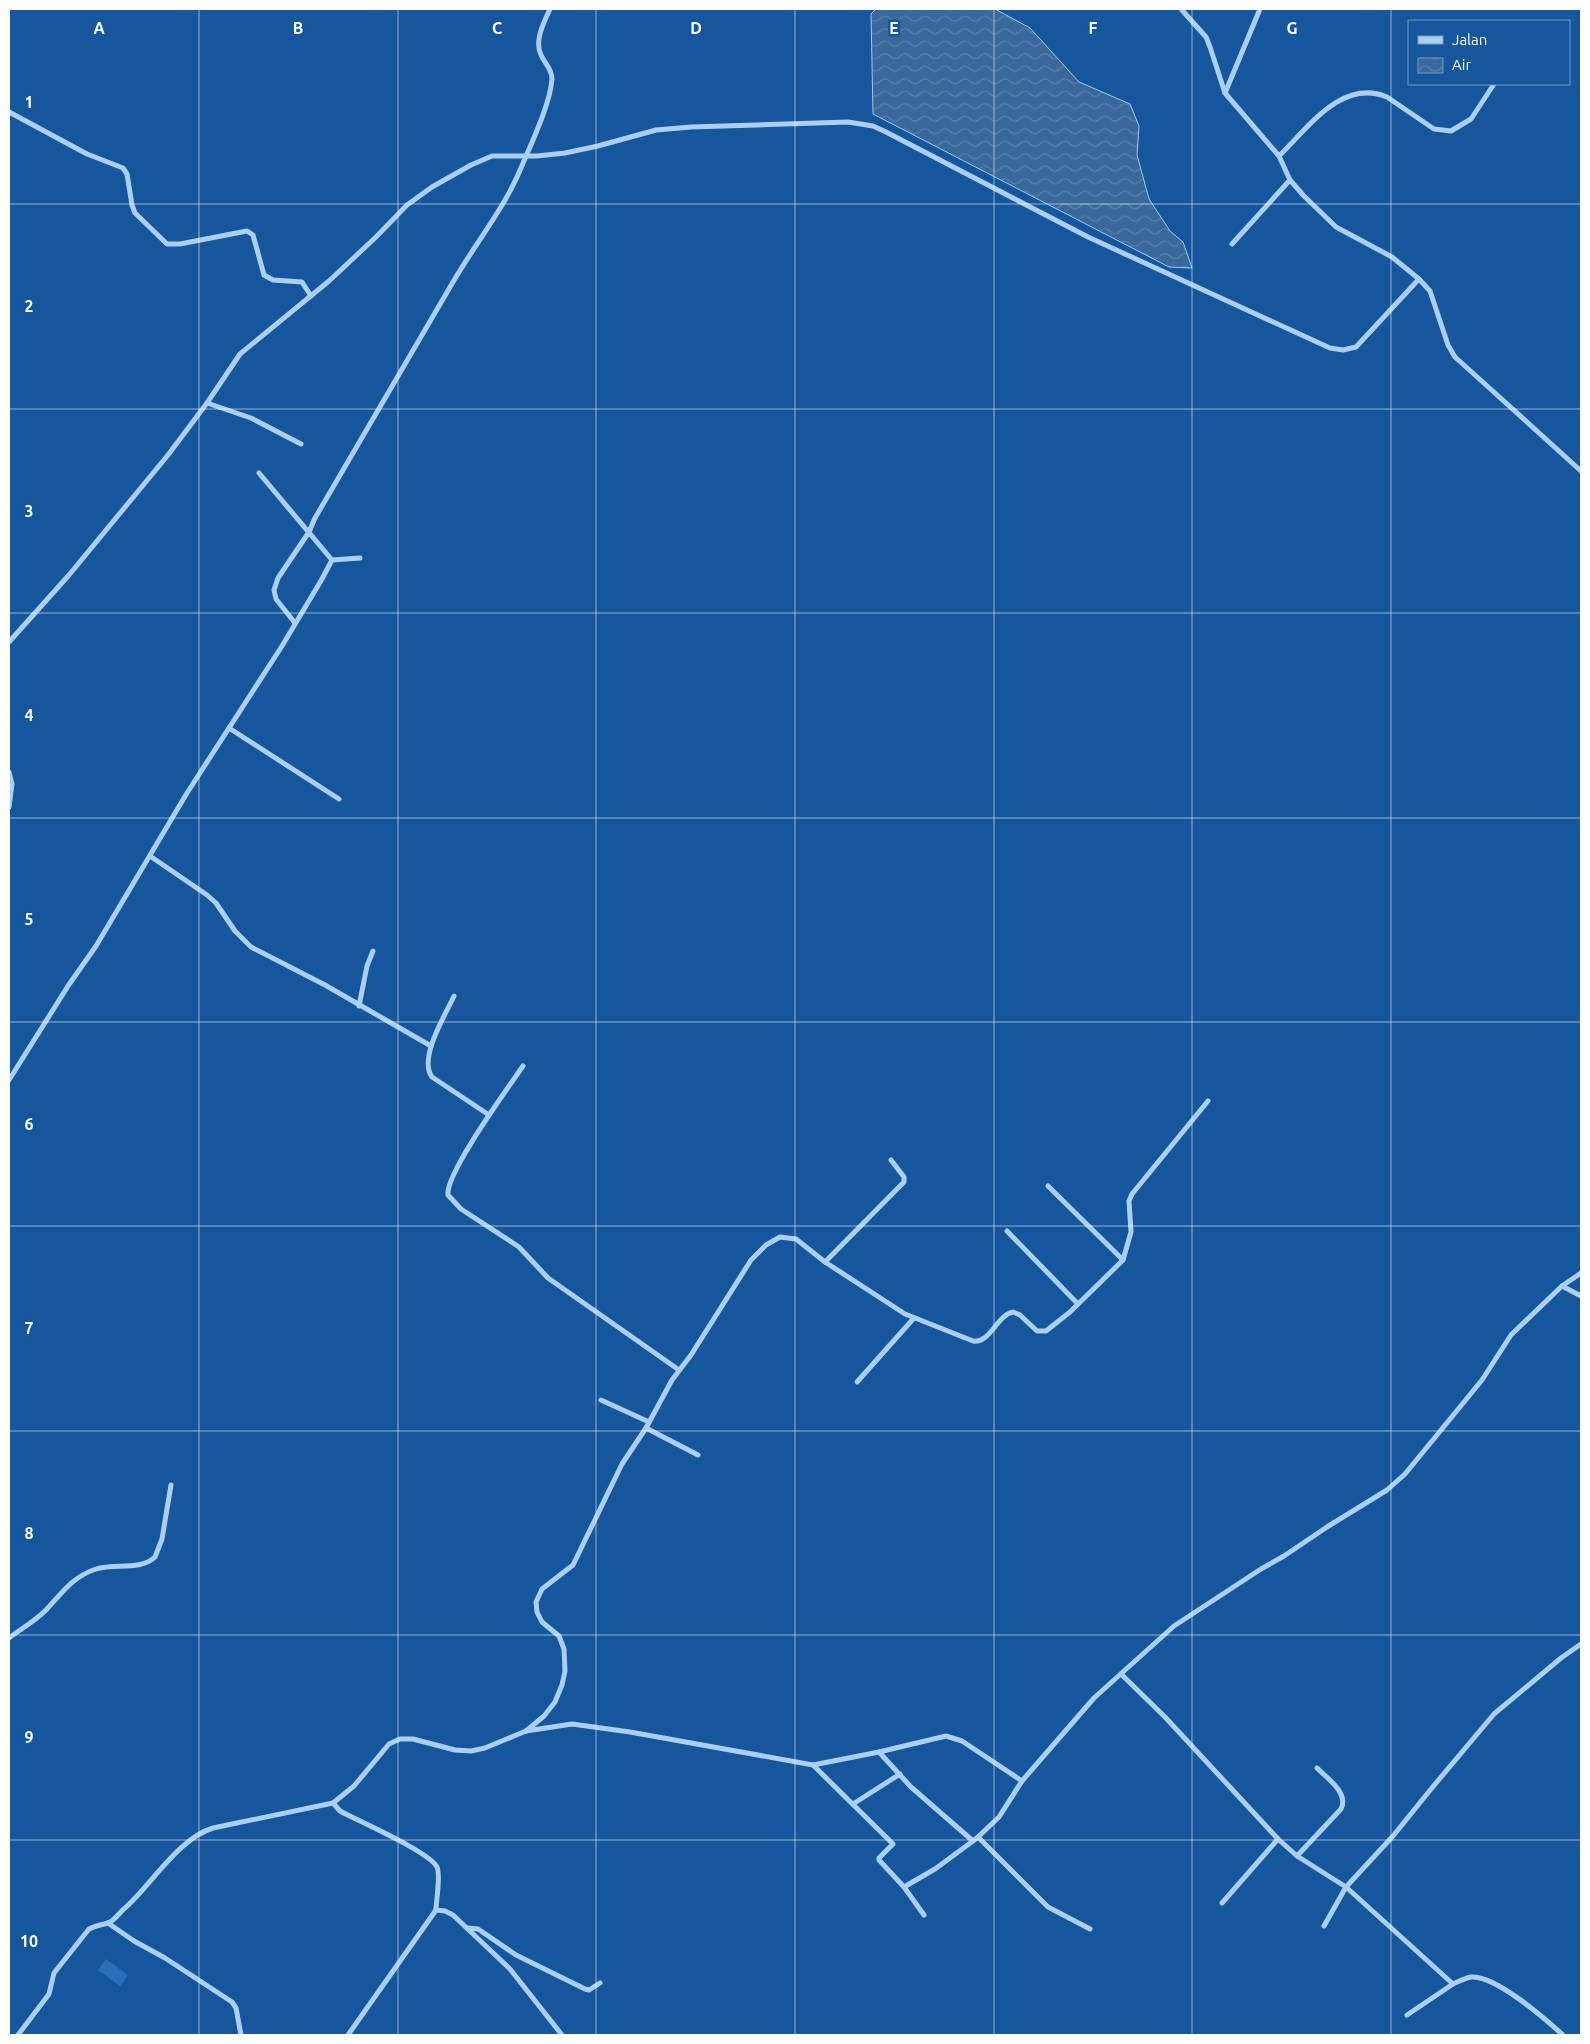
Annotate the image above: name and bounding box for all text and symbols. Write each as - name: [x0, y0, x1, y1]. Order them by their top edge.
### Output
- text: A: [93, 19, 105, 37]
- text: B: [293, 19, 303, 37]
- text: C: [492, 19, 502, 37]
- text: D: [690, 19, 702, 37]
- text: E: [889, 19, 899, 37]
- text: F: [1089, 19, 1098, 37]
- text: G: [1286, 19, 1298, 37]
- legend: [1408, 20, 1570, 85]
- text: Jalan: [1452, 31, 1487, 48]
- text: Air: [1452, 56, 1471, 73]
- text: 1: [24, 93, 34, 111]
- text: 2: [24, 297, 34, 315]
- text: 3: [24, 502, 34, 520]
- text: 4: [24, 706, 34, 724]
- text: 5: [24, 910, 34, 928]
- text: 6: [24, 1115, 34, 1133]
- text: 7: [24, 1319, 34, 1337]
- text: 8: [24, 1524, 34, 1542]
- text: 9: [24, 1728, 34, 1746]
- text: 10: [20, 1932, 38, 1950]

